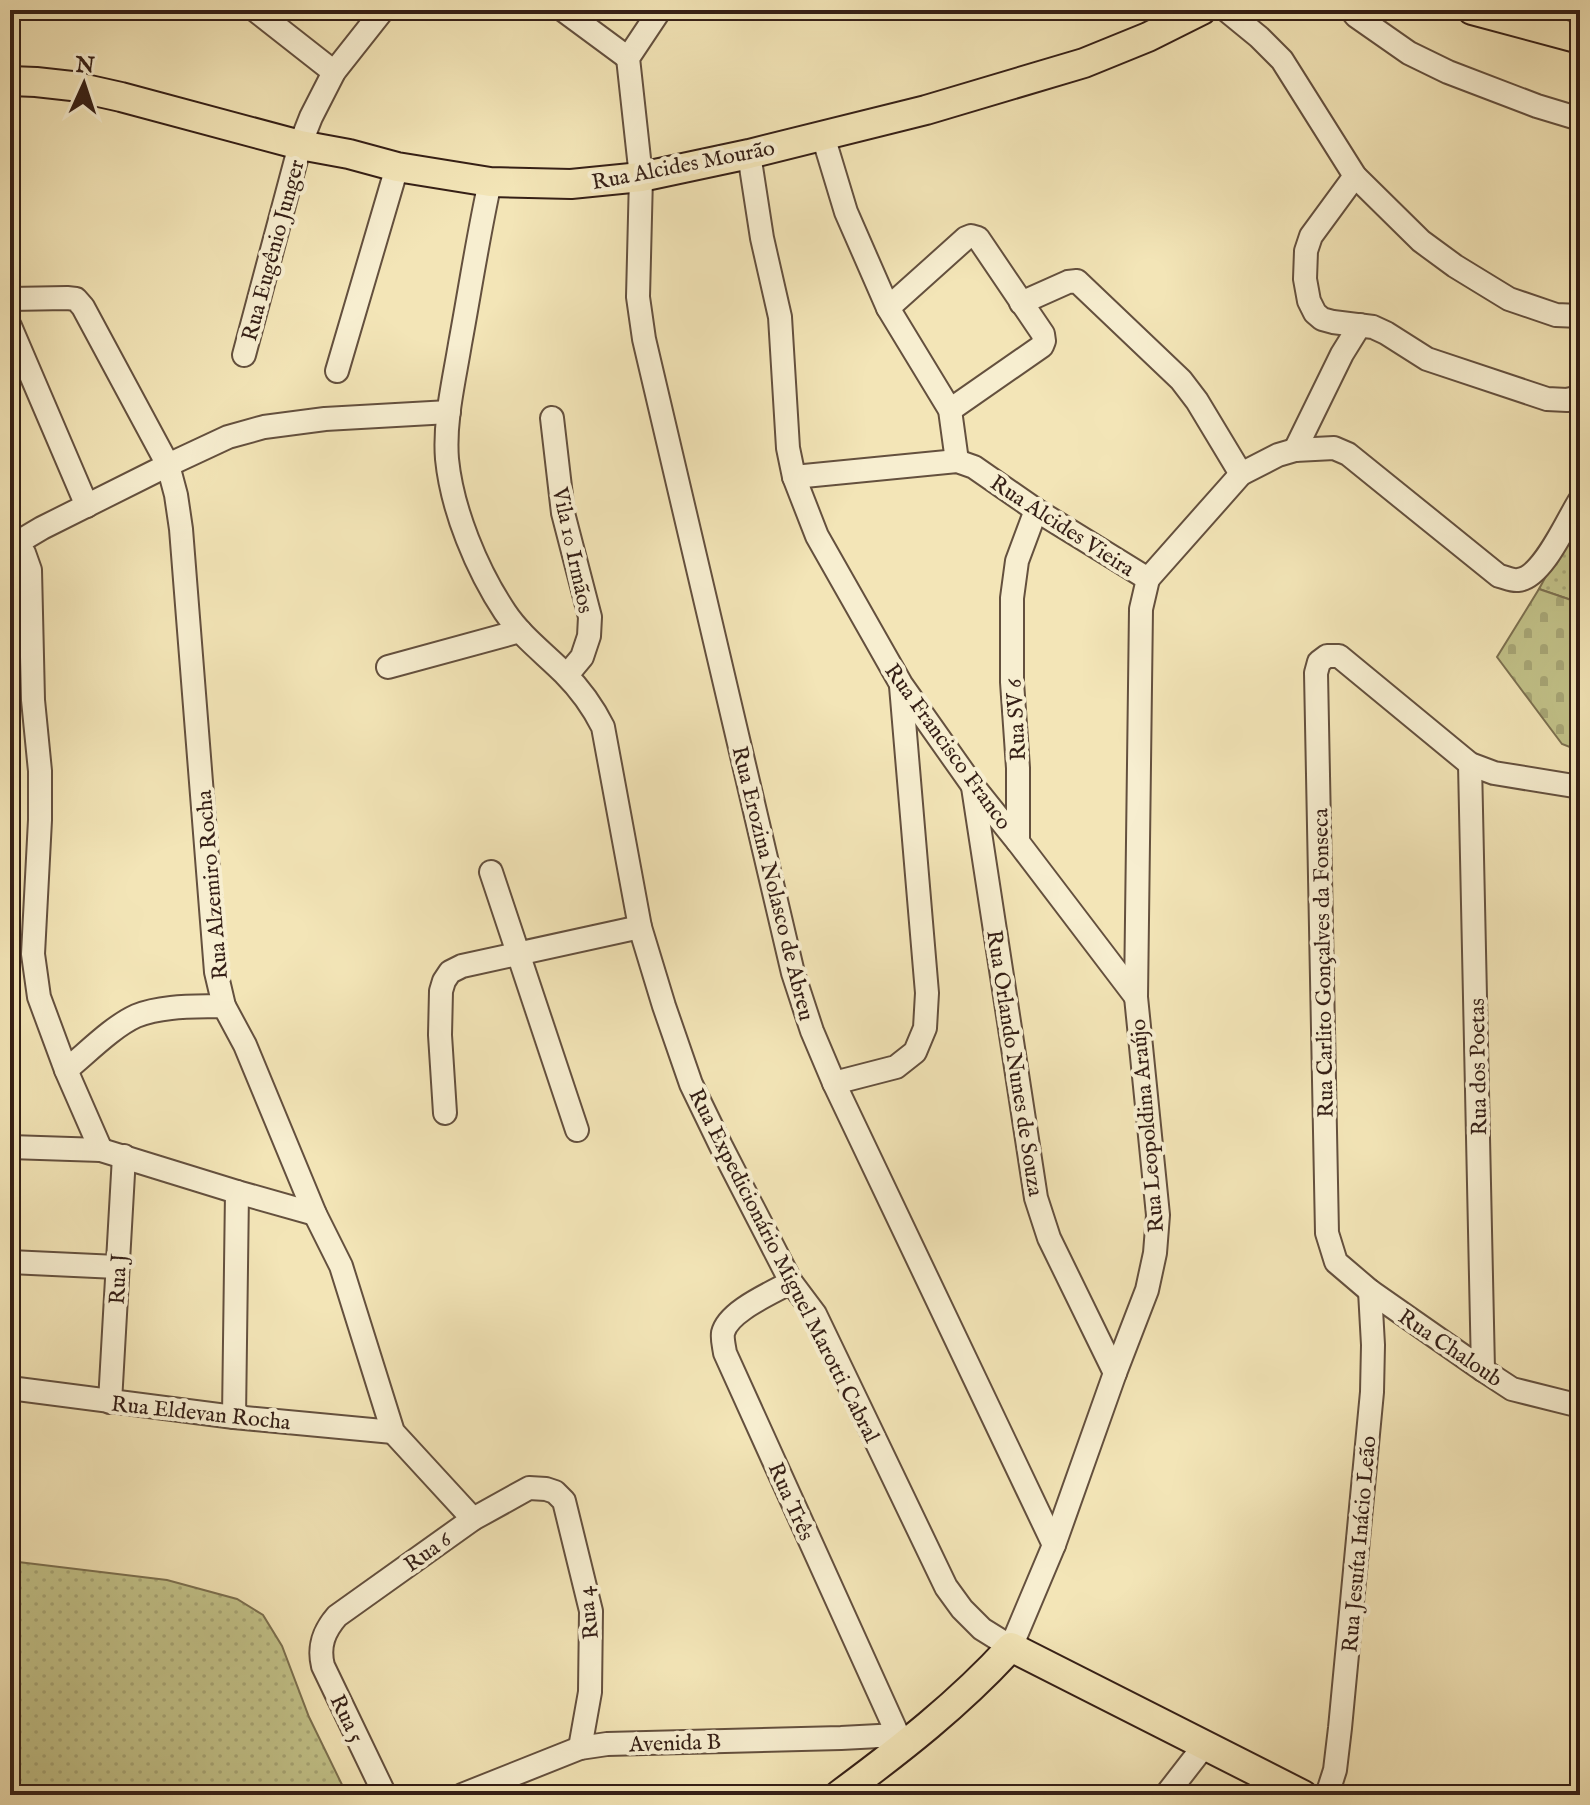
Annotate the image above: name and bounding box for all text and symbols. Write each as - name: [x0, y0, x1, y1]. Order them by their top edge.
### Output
- north arrow: [44, 44, 124, 124]
- text: N: [74, 51, 95, 81]
- street label: Rua Alcides Mourão: [589, 134, 777, 197]
- street label: Rua Eugênio Junger: [236, 157, 312, 344]
- street label: Rua Alcides Vieira: [984, 470, 1140, 584]
- street label: Vila 10 Irmãos: [545, 484, 599, 616]
- street label: Rua Francisco Franco: [878, 659, 1017, 836]
- street label: Rua SV 6: [1001, 677, 1033, 762]
- street label: Rua Erozina Nolasco de Abreu: [724, 743, 820, 1024]
- street label: Rua Alzemiro Rocha: [191, 788, 235, 981]
- street label: Rua Carlito Gonçalves da Fonseca: [1307, 807, 1341, 1118]
- street label: Rua Orlando Nunes de Souza: [979, 928, 1049, 1199]
- street label: Rua dos Poetas: [1464, 998, 1494, 1136]
- street label: Rua Leopoldina Araújo: [1125, 1018, 1171, 1234]
- street label: Rua Expedicionário Miguel Marotti Cabral: [681, 1084, 885, 1448]
- street label: Rua J: [104, 1253, 134, 1305]
- street label: Rua Chaloub: [1392, 1303, 1508, 1394]
- street label: Rua Eldevan Rocha: [110, 1391, 292, 1437]
- street label: Rua Jesuíta Inácio Leão: [1337, 1434, 1383, 1654]
- street label: Rua Três: [761, 1458, 820, 1545]
- street label: Rua 6: [399, 1526, 458, 1579]
- street label: Rua 4: [572, 1584, 606, 1641]
- street label: Rua 5: [323, 1690, 370, 1748]
- street label: Avenida B: [627, 1728, 722, 1760]

